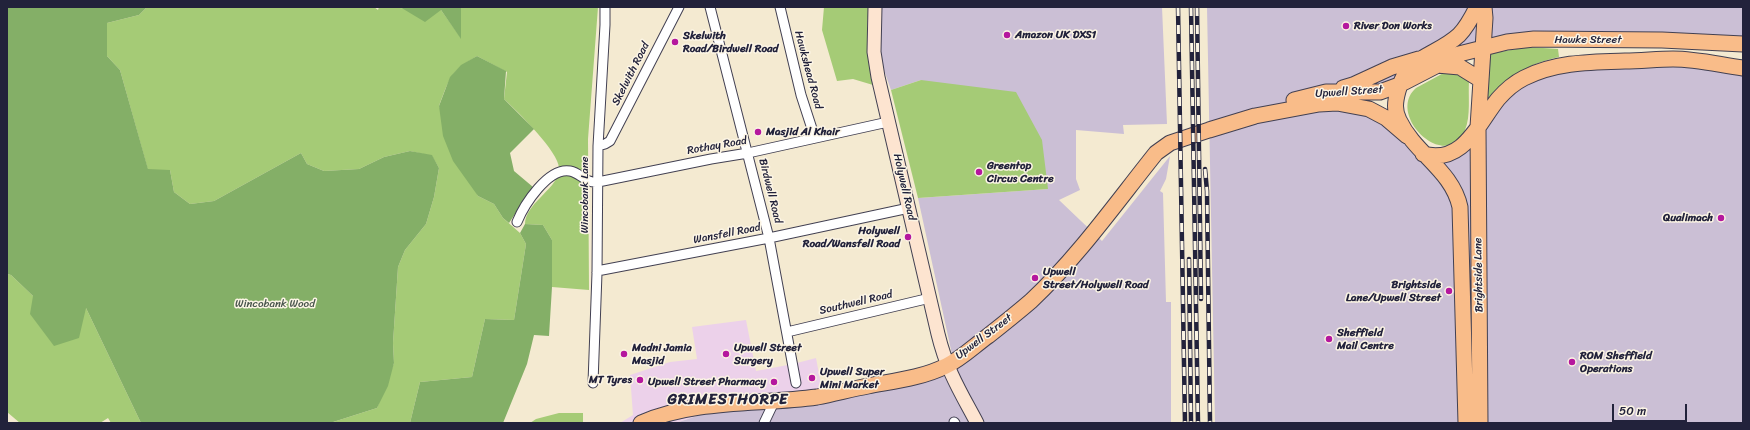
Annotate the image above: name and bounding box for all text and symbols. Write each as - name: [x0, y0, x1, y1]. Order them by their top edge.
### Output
- place label: River Don Works: [1354, 19, 1432, 33]
- marker: River Don Works: [1341, 21, 1351, 31]
- place label: Amazon UK DXS1: [1015, 28, 1096, 42]
- place label: Skelwith Road/Birdwell Road: [683, 29, 778, 55]
- street label: Hawkshead Road: [791, 29, 825, 111]
- marker: Amazon UK DXS1: [1002, 30, 1012, 40]
- street label: Hawke Street: [1554, 33, 1622, 47]
- marker: Skelwith Road/Birdwell Road: [670, 37, 680, 47]
- street label: Skelwith Road: [609, 40, 653, 108]
- street label: Upwell Street: [1315, 83, 1383, 101]
- place label: Masjid Al Khair: [766, 125, 840, 139]
- marker: Masjid Al Khair: [753, 127, 763, 137]
- street label: Rothay Road: [686, 134, 748, 158]
- street label: Holywell Road: [890, 152, 918, 222]
- street label: Wincobank Lane: [578, 157, 592, 233]
- street label: Birdwell Road: [756, 157, 784, 225]
- place label: Greentop Circus Centre: [987, 159, 1054, 185]
- marker: Greentop Circus Centre: [974, 167, 984, 177]
- place label: Qualimach: [1663, 211, 1713, 225]
- marker: Qualimach: [1716, 213, 1726, 223]
- street label: Wansfell Road: [692, 221, 762, 247]
- place label: Holywell Road/Wansfell Road: [803, 224, 900, 250]
- marker: Holywell Road/Wansfell Road: [903, 232, 913, 242]
- street label: Brightside Lane: [1472, 237, 1486, 313]
- place label: Upwell Street/Holywell Road: [1043, 265, 1149, 291]
- marker: Upwell Street/Holywell Road: [1030, 273, 1040, 283]
- place label: Brightside Lane/Upwell Street: [1346, 278, 1441, 304]
- marker: Brightside Lane/Upwell Street: [1444, 286, 1454, 296]
- street label: Southwell Road: [818, 288, 894, 318]
- park label: Wincobank Wood: [235, 297, 315, 311]
- street label: Upwell Street: [953, 311, 1015, 363]
- place label: Sheffield Mail Centre: [1337, 326, 1394, 352]
- marker: Sheffield Mail Centre: [1324, 334, 1334, 344]
- place label: Madni Jamia Masjid: [632, 341, 692, 367]
- place label: Upwell Street Surgery: [734, 341, 801, 367]
- marker: Madni Jamia Masjid: [619, 349, 629, 359]
- marker: Upwell Street Surgery: [721, 349, 731, 359]
- place label: ROM Sheffield Operations: [1580, 349, 1652, 375]
- marker: ROM Sheffield Operations: [1567, 357, 1577, 367]
- place label: Upwell Super Mini Market: [820, 365, 884, 391]
- place label: MT Tyres: [589, 373, 632, 387]
- marker: Upwell Super Mini Market: [807, 373, 817, 383]
- marker: MT Tyres: [635, 375, 645, 385]
- place label: Upwell Street Pharmacy: [648, 375, 766, 389]
- marker: Upwell Street Pharmacy: [769, 377, 779, 387]
- district label: GRIMESTHORPE: [668, 391, 788, 409]
- scale bar: [1614, 396, 1689, 422]
- text: 50 m: [1619, 400, 1646, 422]

